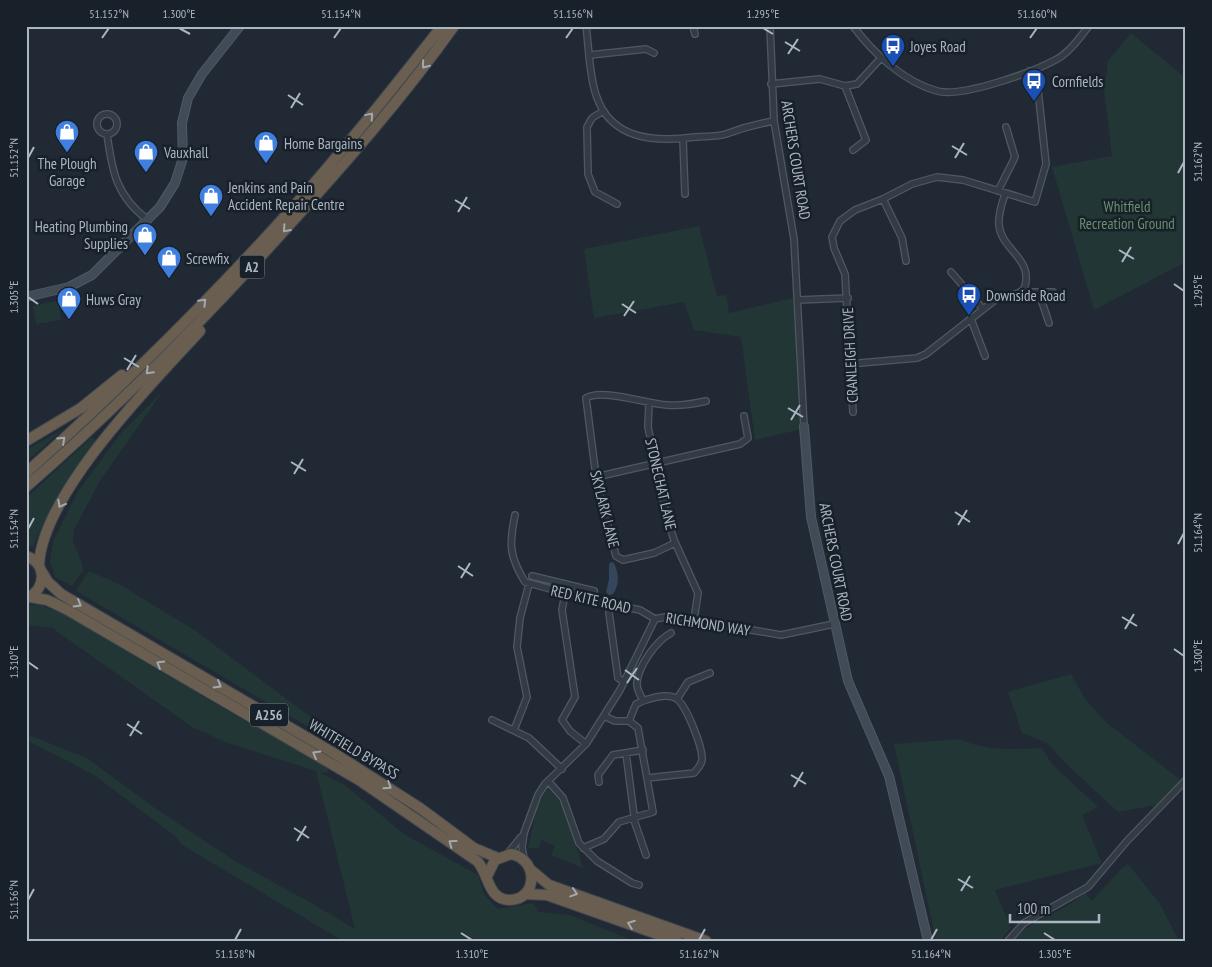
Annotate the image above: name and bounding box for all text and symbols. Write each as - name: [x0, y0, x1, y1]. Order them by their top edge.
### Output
- text: 51.152°N: [89, 6, 129, 21]
- text: 1.300°E: [163, 6, 196, 21]
- text: 51.154°N: [321, 6, 361, 21]
- text: 51.156°N: [553, 6, 593, 21]
- text: 1.295°E: [747, 6, 780, 21]
- text: 51.160°N: [1017, 6, 1057, 21]
- bus stop icon: Joyes Road: [880, 33, 906, 67]
- place label: Joyes Road: [909, 37, 966, 56]
- one-way arrow: [422, 59, 430, 68]
- bus stop icon: Cornfields: [1021, 68, 1047, 102]
- place label: Cornfields: [1052, 72, 1103, 91]
- street label: ARCHERS COURT ROAD: [777, 99, 815, 221]
- one-way arrow: [364, 113, 373, 122]
- shop icon: The Plough Garage: [54, 119, 80, 153]
- shop icon: Home Bargains: [253, 130, 279, 164]
- place label: Home Bargains: [284, 134, 362, 153]
- text: 51.152°N: [6, 138, 21, 178]
- shop icon: Vauxhall: [133, 139, 159, 173]
- text: 51.162°N: [1190, 142, 1205, 182]
- place label: Vauxhall: [163, 143, 209, 162]
- place label: The Plough Garage: [37, 154, 97, 190]
- place label: Jenkins and Pain Accident Repair Centre: [227, 178, 345, 214]
- shop icon: Jenkins and Pain Accident Repair Centre: [198, 183, 224, 217]
- park label: Whitfield Recreation Ground: [1079, 197, 1175, 233]
- place label: Heating Plumbing Supplies: [35, 217, 128, 253]
- shop icon: Heating Plumbing Supplies: [132, 222, 158, 256]
- one-way arrow: [283, 224, 292, 233]
- shop icon: Screwfix: [156, 245, 182, 279]
- place label: Screwfix: [186, 249, 230, 268]
- road number: A2: [240, 256, 264, 278]
- text: 1.295°E: [1190, 275, 1205, 308]
- text: 1.305°E: [6, 281, 21, 314]
- bus stop icon: Downside Road: [956, 282, 982, 316]
- shop icon: Huws Gray: [56, 286, 82, 320]
- place label: Downside Road: [986, 286, 1065, 305]
- place label: Huws Gray: [86, 290, 141, 309]
- one-way arrow: [198, 299, 207, 308]
- street label: CRANLEIGH DRIVE: [838, 307, 862, 403]
- one-way arrow: [146, 366, 155, 375]
- street label: STONECHAT LANE: [641, 436, 681, 532]
- one-way arrow: [57, 437, 66, 446]
- street label: SKYLARK LANE: [586, 468, 624, 550]
- one-way arrow: [58, 499, 68, 508]
- street label: ARCHERS COURT ROAD: [815, 501, 857, 623]
- text: 51.154°N: [6, 509, 21, 549]
- text: 51.164°N: [1190, 513, 1205, 553]
- street label: RED KITE ROAD: [549, 581, 633, 617]
- one-way arrow: [72, 597, 81, 607]
- street label: RICHMOND WAY: [665, 608, 752, 640]
- text: 1.300°E: [1190, 640, 1205, 673]
- text: 1.310°E: [6, 646, 21, 679]
- one-way arrow: [157, 661, 166, 671]
- one-way arrow: [212, 679, 221, 689]
- road number: A256: [250, 704, 288, 726]
- street label: WHITFIELD BYPASS: [306, 715, 402, 783]
- one-way arrow: [312, 751, 321, 761]
- one-way arrow: [382, 780, 391, 790]
- one-way arrow: [448, 840, 458, 849]
- text: 51.156°N: [6, 880, 21, 920]
- one-way arrow: [569, 887, 577, 897]
- scale bar: [1010, 892, 1098, 924]
- text: 100 m: [1017, 899, 1050, 918]
- one-way arrow: [627, 919, 636, 930]
- text: 51.158°N: [215, 946, 255, 961]
- text: 1.310°E: [456, 946, 489, 961]
- text: 51.162°N: [679, 946, 719, 961]
- text: 51.164°N: [911, 946, 951, 961]
- text: 1.305°E: [1039, 946, 1072, 961]

